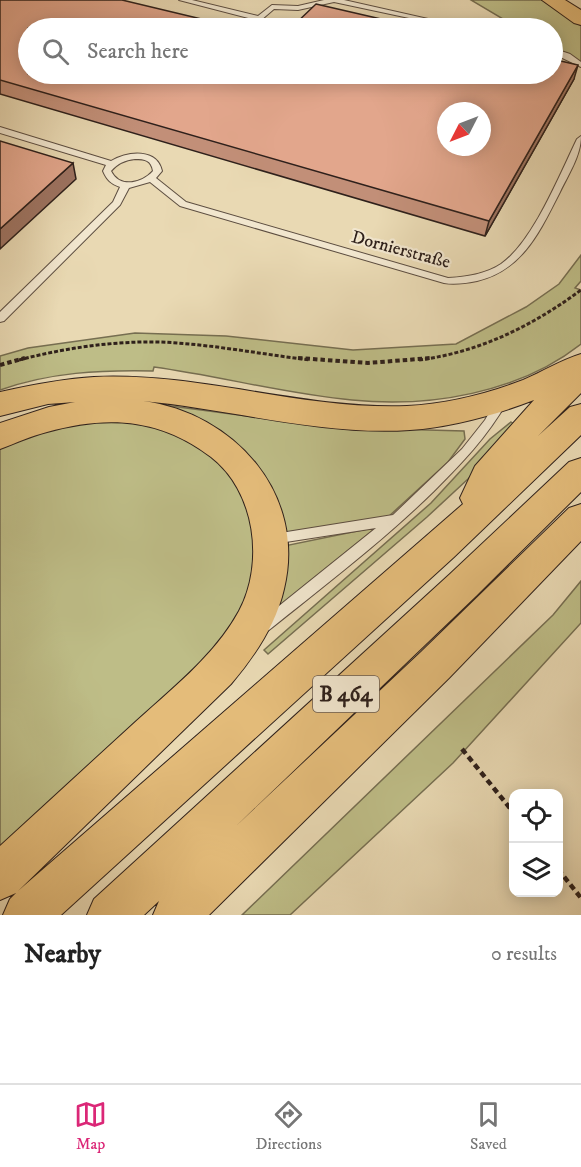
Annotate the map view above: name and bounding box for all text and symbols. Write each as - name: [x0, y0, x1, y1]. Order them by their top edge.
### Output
- search box: [18, 18, 563, 84]
- icon: search: [39, 35, 72, 68]
- text: Search here: [87, 38, 189, 65]
- north arrow: [437, 102, 491, 156]
- street label: Dornierstraße: [349, 226, 453, 274]
- road number: B 464: [313, 676, 379, 712]
- map controls: [509, 789, 563, 897]
- button: locate: [509, 789, 563, 843]
- button: layers: [509, 843, 563, 897]
- text: Nearby: [24, 938, 101, 971]
- text: 0 results: [491, 942, 557, 967]
- tab: Map: [74, 1098, 107, 1154]
- tab: Directions: [255, 1098, 322, 1154]
- tab: Saved: [470, 1098, 507, 1154]

